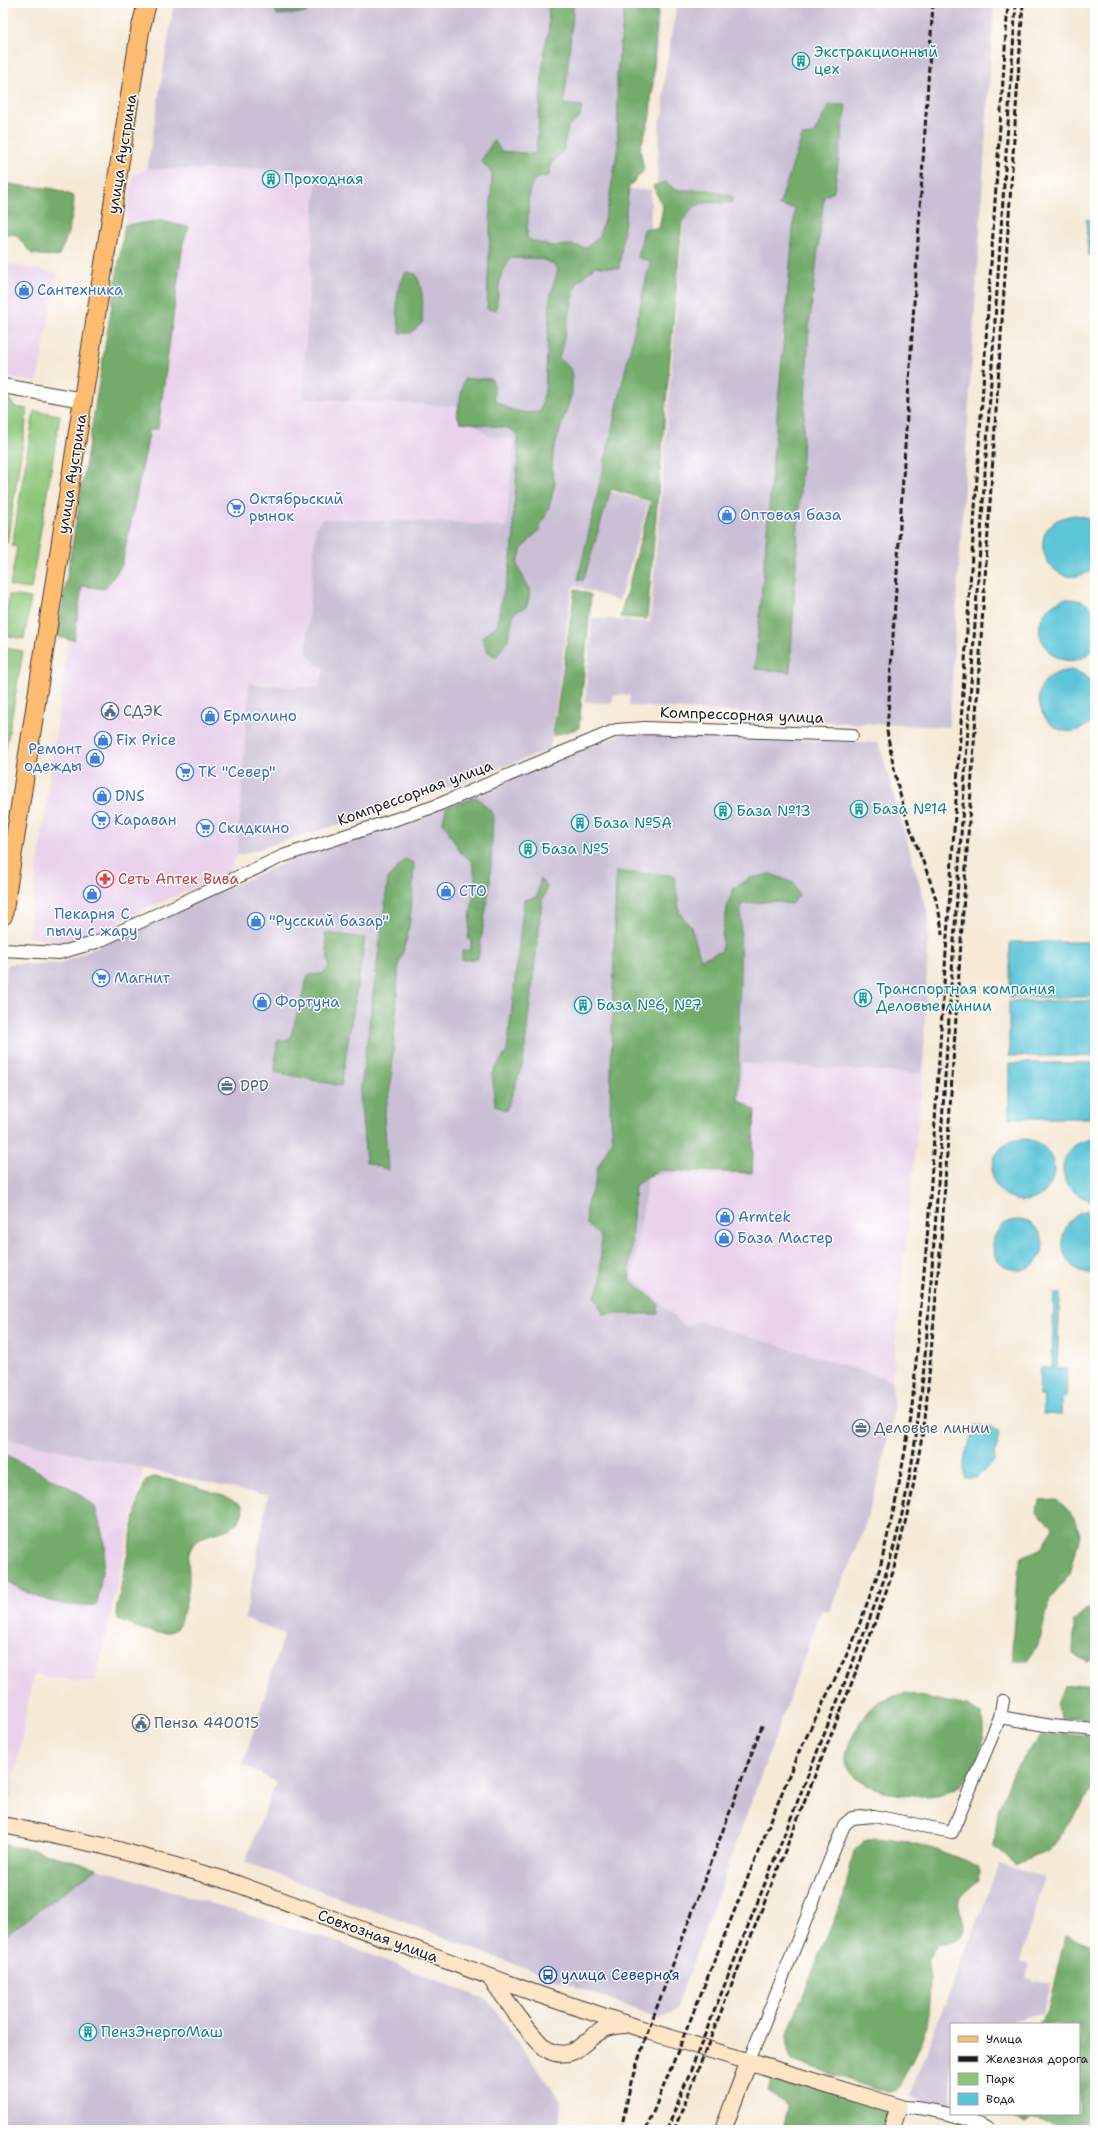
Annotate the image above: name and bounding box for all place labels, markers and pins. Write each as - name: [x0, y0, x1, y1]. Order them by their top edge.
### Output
- place label: Экстракционный цех: [814, 42, 938, 79]
- building icon: Экстракционный цех: [791, 51, 811, 71]
- building icon: Проходная: [261, 169, 281, 189]
- place label: Проходная: [284, 169, 363, 189]
- shop icon: Сантехника: [14, 280, 34, 300]
- place label: Сантехника: [37, 280, 124, 300]
- place label: Октябрьский рынок: [249, 489, 344, 526]
- supermarket icon: Октябрьский рынок: [226, 498, 246, 518]
- shop icon: Оптовая база: [717, 505, 737, 525]
- place label: Оптовая база: [740, 505, 842, 525]
- public building icon: СДЭК: [100, 701, 120, 721]
- place label: СДЭК: [123, 701, 163, 721]
- shop icon: Ермолино: [200, 706, 220, 726]
- place label: Ермолино: [223, 706, 297, 726]
- shop icon: Fix Price: [93, 730, 113, 750]
- place label: Fix Price: [116, 730, 176, 750]
- place label: Ремонт одежды: [24, 739, 82, 776]
- shop icon: Ремонт одежды: [85, 748, 105, 768]
- supermarket icon: ТК "Север": [175, 762, 195, 782]
- place label: ТК "Север": [198, 762, 276, 782]
- shop icon: DNS: [92, 786, 112, 806]
- place label: DNS: [115, 786, 145, 806]
- building icon: База №14: [849, 799, 869, 819]
- place label: База №14: [872, 799, 947, 819]
- building icon: База №13: [713, 801, 733, 821]
- place label: База №13: [736, 801, 811, 821]
- supermarket icon: Караван: [91, 810, 111, 830]
- place label: Караван: [114, 810, 177, 830]
- building icon: База №5А: [570, 813, 590, 833]
- place label: База №5А: [593, 813, 672, 833]
- supermarket icon: Скидкино: [195, 818, 215, 838]
- place label: Скидкино: [218, 818, 289, 838]
- building icon: База №5: [518, 839, 538, 859]
- place label: База №5: [541, 839, 609, 859]
- pharmacy icon: Сеть Аптек Вива: [95, 869, 115, 889]
- place label: Сеть Аптек Вива: [118, 869, 240, 889]
- shop icon: СТО: [436, 881, 456, 901]
- place label: СТО: [459, 881, 487, 901]
- shop icon: Пекарня С пылу с жару: [82, 884, 102, 904]
- place label: Пекарня С пылу с жару: [46, 904, 138, 941]
- shop icon: "Русский базар": [246, 911, 266, 931]
- place label: "Русский базар": [269, 911, 389, 931]
- supermarket icon: Магнит: [91, 968, 111, 988]
- place label: Магнит: [114, 968, 170, 988]
- place label: Транспортная компания Деловые линии: [876, 979, 1055, 1016]
- building icon: Транспортная компания Деловые линии: [853, 988, 873, 1008]
- shop icon: Фортуна: [252, 992, 272, 1012]
- place label: Фортуна: [275, 992, 340, 1012]
- building icon: База №6, №7: [573, 995, 593, 1015]
- place label: База №6, №7: [596, 995, 702, 1015]
- office icon: DPD: [217, 1076, 237, 1096]
- place label: DPD: [240, 1076, 269, 1096]
- shop icon: Armtek: [715, 1207, 735, 1227]
- place label: Armtek: [738, 1207, 791, 1227]
- shop icon: База Мастер: [714, 1228, 734, 1248]
- place label: База Мастер: [737, 1228, 833, 1248]
- office icon: Деловые линии: [851, 1418, 871, 1438]
- place label: Деловые линии: [874, 1418, 990, 1438]
- public building icon: Пенза 440015: [131, 1713, 151, 1733]
- place label: Пенза 440015: [154, 1713, 259, 1733]
- bus stop icon: улица Северная: [538, 1965, 558, 1985]
- place label: улица Северная: [561, 1965, 680, 1985]
- building icon: ПензЭнергоМаш: [78, 2022, 98, 2042]
- place label: ПензЭнергоМаш: [101, 2022, 223, 2042]

